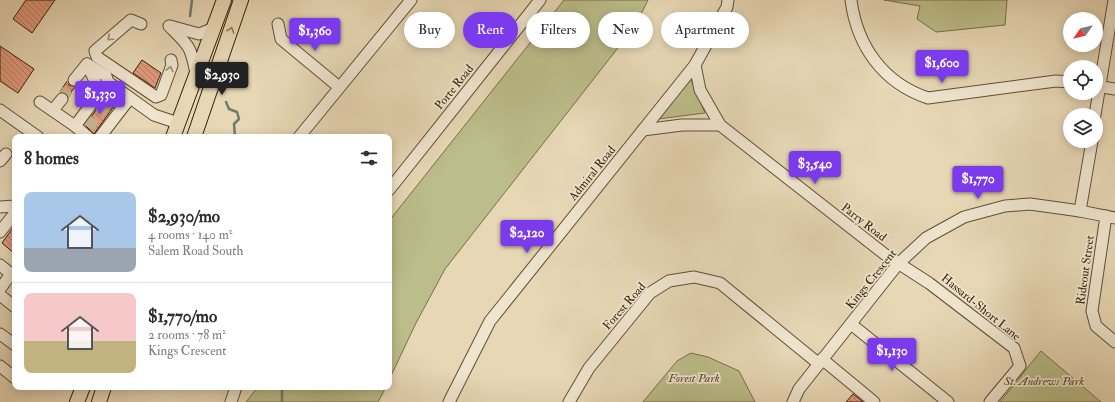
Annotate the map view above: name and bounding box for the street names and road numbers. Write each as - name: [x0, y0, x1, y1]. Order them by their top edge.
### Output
- street label: Porte Road: [432, 62, 477, 113]
- street label: Admiral Road: [565, 143, 619, 205]
- street label: Parry Road: [838, 200, 889, 245]
- street label: Rideout Street: [1073, 234, 1098, 306]
- street label: Kings Crescent: [843, 246, 900, 312]
- street label: Hassard-Short Lane: [938, 271, 1023, 344]
- street label: Forest Road: [600, 279, 649, 333]

